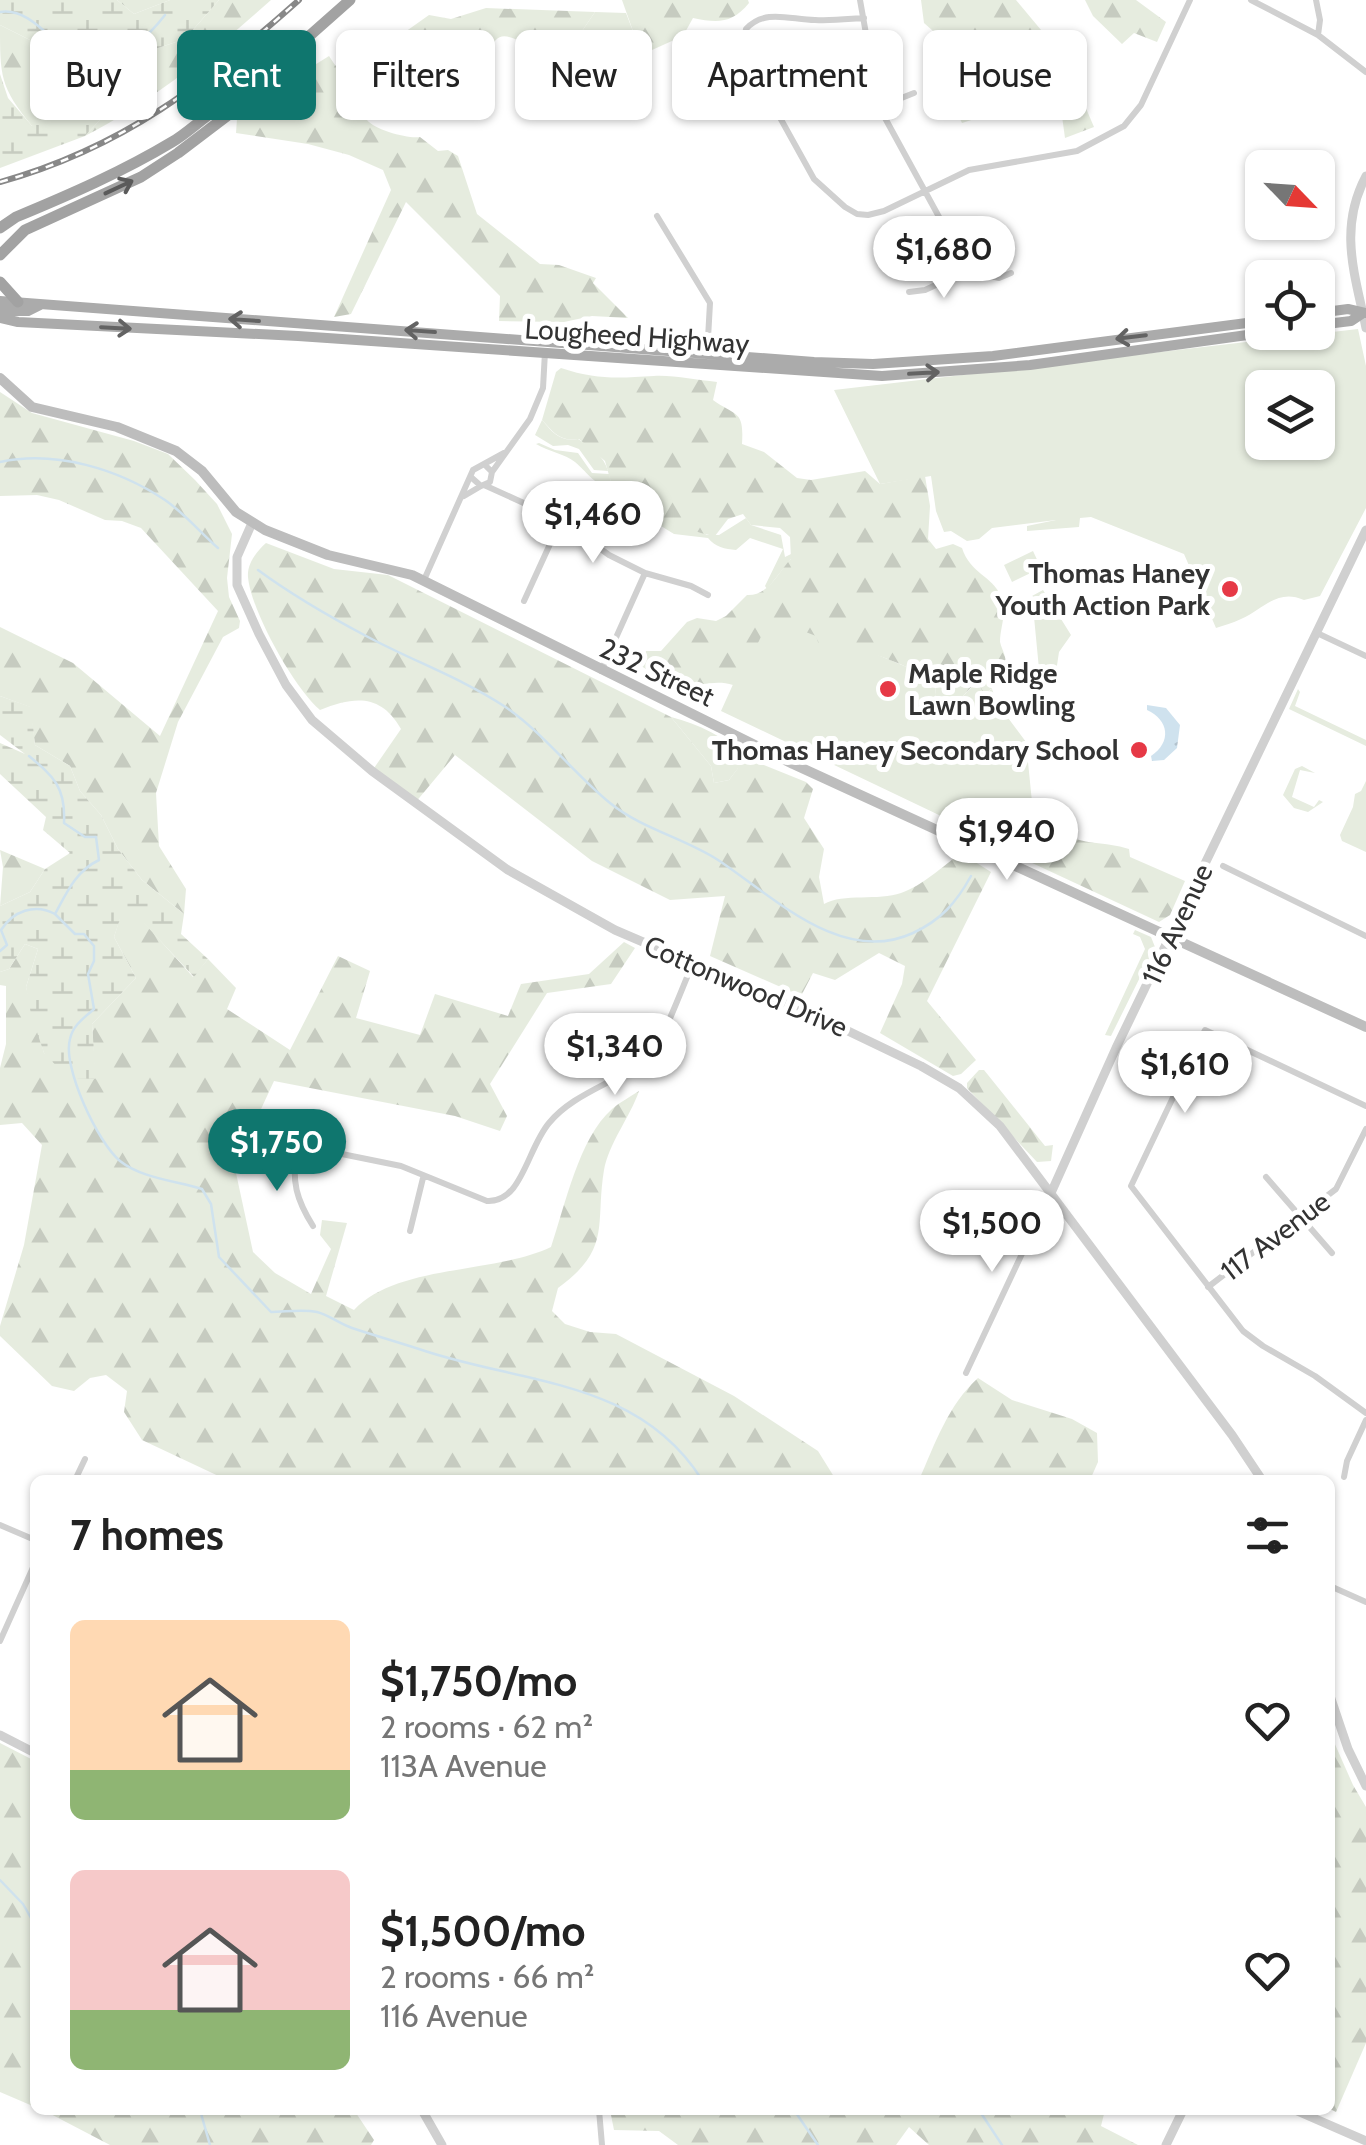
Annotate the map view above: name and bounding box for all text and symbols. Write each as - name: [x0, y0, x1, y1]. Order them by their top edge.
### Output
- chip: Buy: [30, 30, 157, 120]
- chip: Rent: [177, 30, 316, 120]
- chip: Filters: [336, 30, 495, 120]
- chip: New: [515, 30, 652, 120]
- chip: Apartment: [672, 30, 903, 120]
- chip: House: [923, 30, 1087, 120]
- north arrow: [1245, 150, 1335, 240]
- map controls: [1245, 150, 1335, 460]
- one-way arrow: [103, 177, 133, 196]
- pin: $1,680: [863, 216, 1025, 301]
- text: $1,680: [895, 229, 993, 268]
- button: locate: [1245, 260, 1335, 350]
- one-way arrow: [228, 310, 260, 329]
- street label: Lougheed Highway: [524, 311, 750, 361]
- one-way arrow: [99, 319, 131, 338]
- one-way arrow: [405, 321, 437, 340]
- one-way arrow: [1115, 328, 1148, 347]
- one-way arrow: [908, 363, 940, 382]
- button: layers: [1245, 370, 1335, 460]
- pin: $1,460: [512, 481, 674, 566]
- text: $1,460: [544, 494, 642, 533]
- place label: Thomas Haney Youth Action Park: [995, 556, 1210, 622]
- marker: Thomas Haney Youth Action Park: [1219, 578, 1241, 600]
- street label: 232 Street: [594, 631, 720, 713]
- place label: Maple Ridge Lawn Bowling: [908, 656, 1075, 722]
- marker: Maple Ridge Lawn Bowling: [877, 678, 899, 700]
- place label: Thomas Haney Secondary School: [712, 733, 1119, 767]
- marker: Thomas Haney Secondary School: [1128, 739, 1150, 761]
- pin: $1,940: [926, 798, 1088, 883]
- text: $1,940: [958, 811, 1056, 850]
- street label: 116 Avenue: [1134, 858, 1220, 990]
- street label: Cottonwood Drive: [639, 928, 853, 1044]
- pin: $1,340: [534, 1013, 696, 1098]
- text: $1,340: [566, 1026, 664, 1065]
- pin: $1,610: [1104, 1031, 1266, 1116]
- text: $1,610: [1140, 1044, 1230, 1083]
- pin: $1,750: [196, 1109, 358, 1194]
- text: $1,750: [230, 1122, 324, 1161]
- street label: 117 Avenue: [1214, 1184, 1336, 1288]
- pin: $1,500: [911, 1190, 1073, 1275]
- text: $1,500: [942, 1203, 1042, 1242]
- icon: filters: [1240, 1508, 1295, 1563]
- text: 7 homes: [70, 1509, 224, 1561]
- text: $1,750/mo: [380, 1655, 577, 1707]
- icon: home: [150, 1660, 270, 1780]
- icon: heart: [1240, 1693, 1295, 1748]
- text: 2 rooms · 62 m²: [380, 1707, 593, 1746]
- text: 113A Avenue: [380, 1746, 547, 1785]
- text: $1,500/mo: [380, 1905, 585, 1957]
- icon: home: [150, 1910, 270, 2030]
- icon: heart: [1240, 1943, 1295, 1998]
- text: 2 rooms · 66 m²: [380, 1957, 594, 1996]
- text: 116 Avenue: [380, 1996, 528, 2035]

